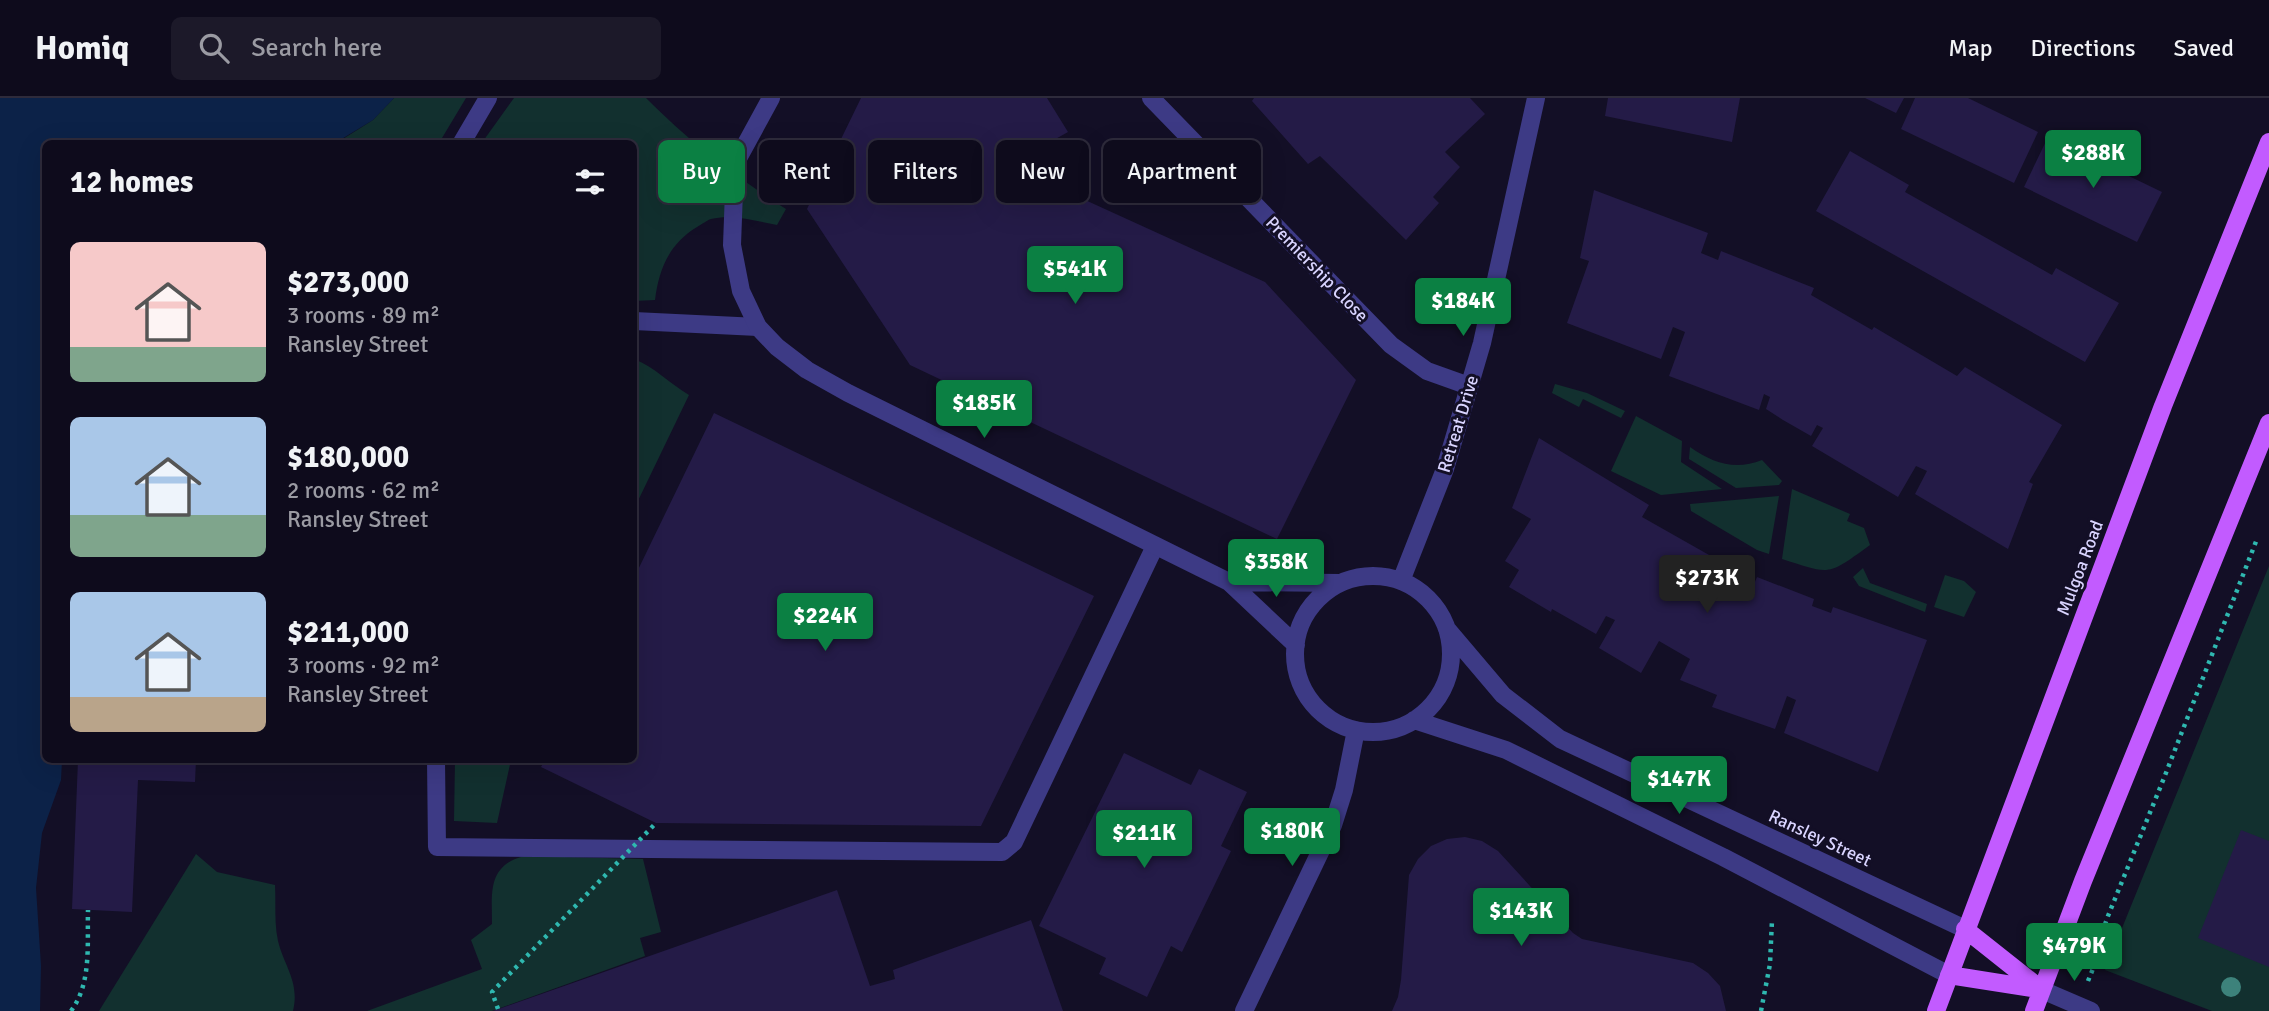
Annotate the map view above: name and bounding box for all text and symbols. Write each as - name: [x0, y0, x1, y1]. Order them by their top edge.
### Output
- search box: [171, 17, 661, 80]
- text: Homiq: [35, 28, 129, 69]
- icon: search: [195, 29, 233, 67]
- text: Search here: [251, 32, 382, 64]
- text: Map: [1948, 33, 1993, 63]
- text: Directions: [2031, 33, 2136, 63]
- text: Saved: [2174, 33, 2234, 63]
- pin: $288K: [2044, 130, 2142, 190]
- text: $288K: [2061, 138, 2125, 167]
- chip: Buy: [658, 140, 745, 203]
- chip: Rent: [759, 140, 854, 203]
- chip: Filters: [868, 140, 982, 203]
- chip: New: [996, 140, 1089, 203]
- chip: Apartment: [1103, 140, 1261, 203]
- icon: filters: [571, 163, 609, 201]
- text: 12 homes: [70, 164, 193, 201]
- street label: Premiership Close: [1261, 212, 1373, 326]
- pin: $541K: [1026, 246, 1124, 306]
- text: $541K: [1043, 254, 1107, 283]
- text: $273,000: [287, 264, 409, 301]
- icon: home: [126, 270, 210, 354]
- pin: $184K: [1414, 278, 1512, 338]
- text: $184K: [1431, 286, 1495, 315]
- text: 3 rooms · 89 m²: [287, 301, 440, 330]
- text: Ransley Street: [287, 330, 428, 359]
- street label: Retreat Drive: [1433, 373, 1483, 475]
- pin: $185K: [935, 380, 1033, 440]
- text: $185K: [952, 388, 1016, 417]
- text: $180,000: [287, 439, 409, 476]
- icon: home: [126, 445, 210, 529]
- text: 2 rooms · 62 m²: [287, 476, 440, 505]
- text: Ransley Street: [287, 505, 428, 534]
- street label: Mulgoa Road: [2052, 517, 2108, 619]
- pin: $358K: [1227, 540, 1325, 599]
- text: $358K: [1244, 547, 1308, 576]
- pin: $273K: [1658, 556, 1756, 615]
- text: $273K: [1675, 563, 1739, 592]
- pin: $224K: [776, 594, 874, 653]
- text: $224K: [793, 601, 857, 630]
- text: $211,000: [287, 614, 409, 651]
- icon: home: [126, 620, 210, 704]
- text: 3 rooms · 92 m²: [287, 651, 440, 680]
- text: Ransley Street: [287, 680, 428, 709]
- pin: $147K: [1630, 756, 1728, 816]
- text: $147K: [1647, 764, 1711, 793]
- street label: Ransley Street: [1765, 805, 1875, 871]
- pin: $180K: [1243, 808, 1341, 868]
- pin: $211K: [1095, 810, 1193, 870]
- text: $180K: [1260, 816, 1324, 845]
- text: $211K: [1112, 818, 1176, 847]
- pin: $143K: [1472, 888, 1570, 948]
- text: $143K: [1489, 896, 1553, 925]
- pin: $479K: [2025, 924, 2123, 983]
- text: $479K: [2042, 931, 2106, 960]

